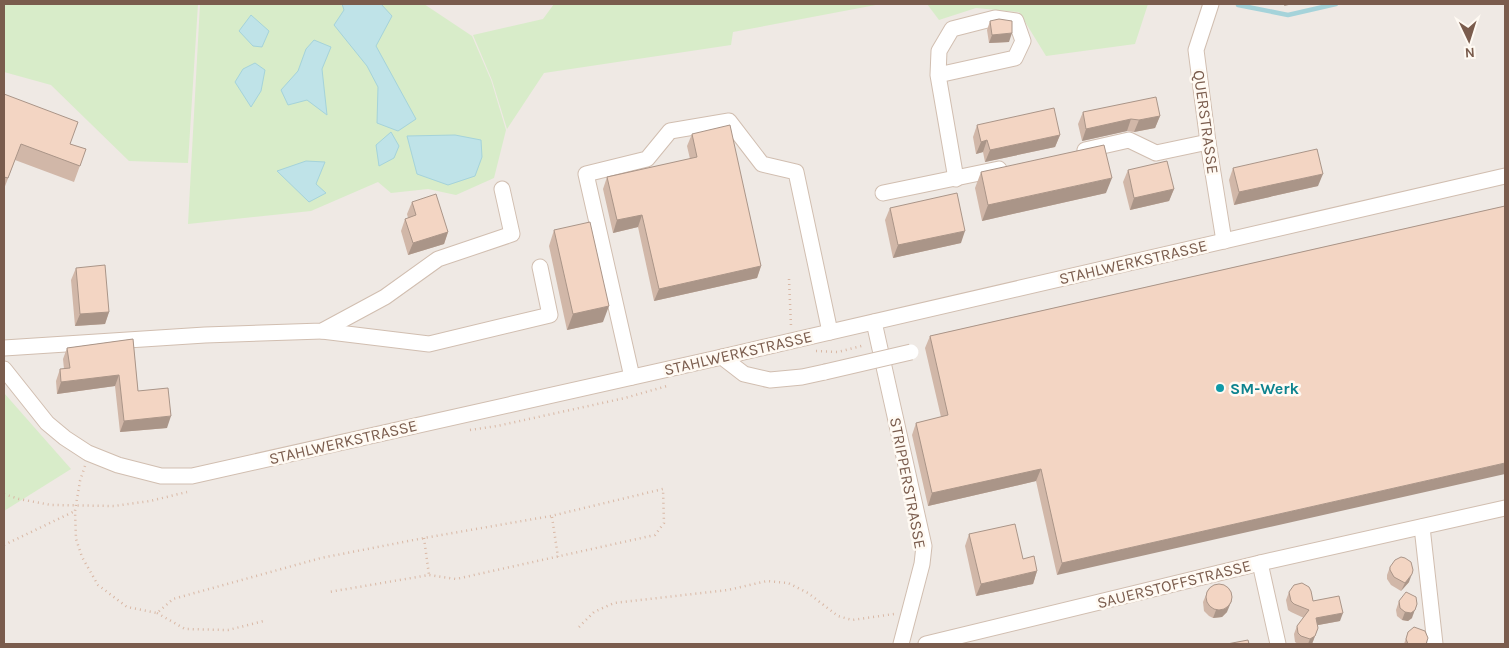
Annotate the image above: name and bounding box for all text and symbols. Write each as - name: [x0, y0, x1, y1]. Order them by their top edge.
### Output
- north arrow: [1444, 15, 1494, 65]
- text: N: [1464, 44, 1475, 61]
- street label: QUERSTRASSE: [1189, 69, 1223, 175]
- street label: STAHLWERKSTRASSE: [1057, 236, 1209, 288]
- street label: STAHLWERKSTRASSE: [662, 327, 814, 379]
- place label: SM-Werk: [1230, 379, 1299, 398]
- marker: SM-Werk: [1214, 382, 1226, 394]
- street label: STAHLWERKSTRASSE: [267, 416, 419, 468]
- street label: STRIPPERSTRASSE: [886, 416, 930, 550]
- street label: SAUERSTOFFSTRASSE: [1095, 556, 1253, 612]

